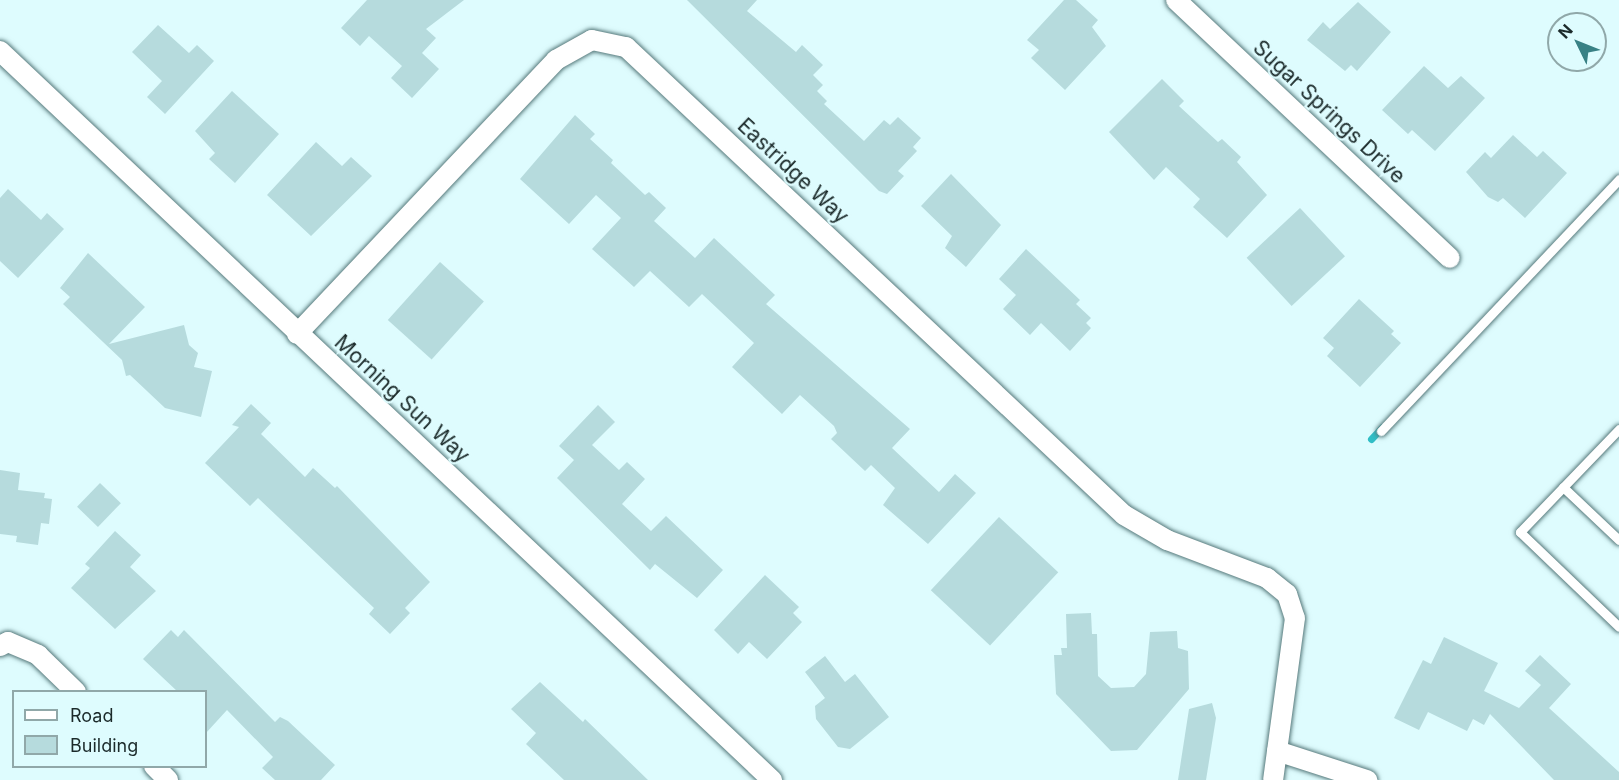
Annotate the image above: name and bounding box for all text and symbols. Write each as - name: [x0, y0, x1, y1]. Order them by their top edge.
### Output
- north arrow: [1547, 12, 1607, 72]
- text: N: [1554, 20, 1577, 42]
- street label: Sugar Springs Drive: [1248, 35, 1410, 189]
- street label: Eastridge Way: [732, 113, 854, 229]
- street label: Morning Sun Way: [329, 330, 475, 468]
- legend: [12, 690, 207, 768]
- text: Road: [70, 705, 113, 726]
- text: Building: [70, 735, 138, 756]

